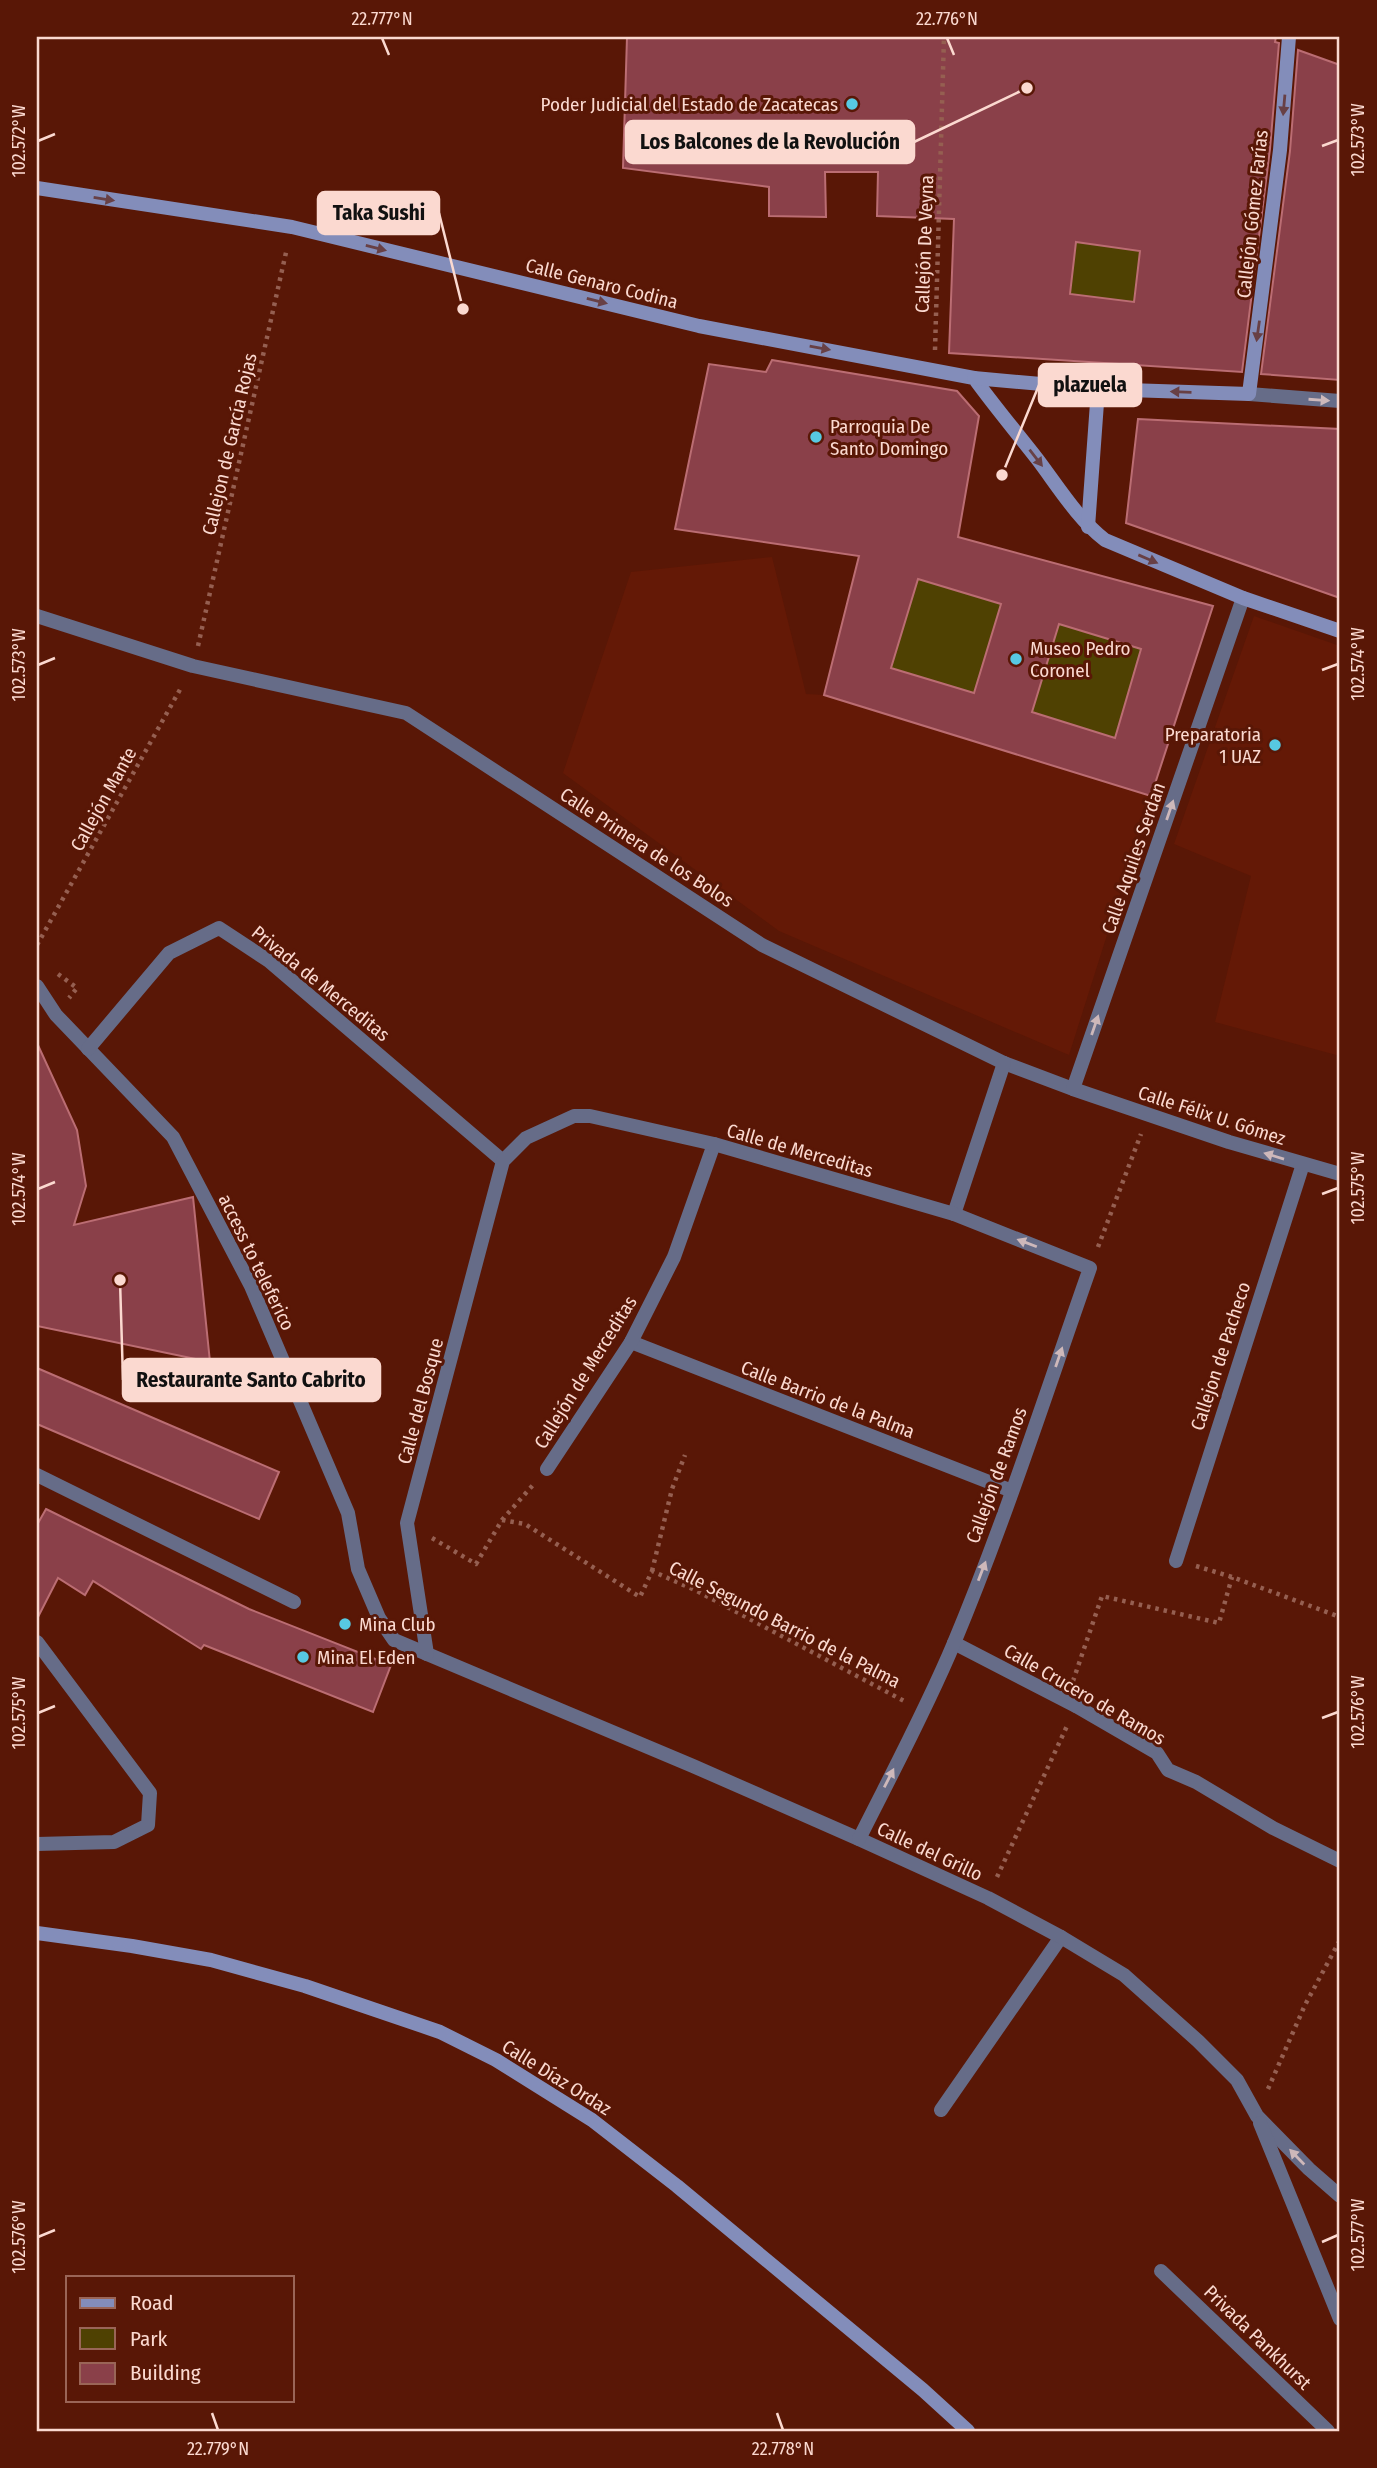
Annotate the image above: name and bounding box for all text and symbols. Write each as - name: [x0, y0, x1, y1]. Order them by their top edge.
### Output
- text: 22.777°N: [351, 8, 413, 30]
- text: 22.776°N: [916, 8, 978, 30]
- place label: Poder Judicial del Estado de Zacatecas: [541, 93, 838, 116]
- one-way arrow: [1278, 94, 1289, 116]
- marker: Poder Judicial del Estado de Zacatecas: [844, 96, 860, 112]
- text: 102.573°W: [1347, 103, 1369, 177]
- text: 102.572°W: [8, 104, 30, 177]
- callout: Los Balcones de la Revolución: [626, 121, 914, 163]
- text: Los Balcones de la Revolución: [640, 129, 900, 155]
- street label: Callejón Gómez Farías: [1232, 129, 1273, 299]
- street label: Callejón De Veyna: [911, 174, 938, 314]
- callout: Taka Sushi: [318, 192, 439, 234]
- one-way arrow: [93, 193, 115, 204]
- text: Taka Sushi: [333, 200, 425, 226]
- one-way arrow: [365, 242, 387, 253]
- street label: Calle Genaro Codina: [523, 253, 680, 314]
- one-way arrow: [586, 296, 608, 307]
- one-way arrow: [1252, 320, 1263, 342]
- one-way arrow: [809, 343, 831, 354]
- street label: Callejon de García Rojas: [197, 351, 262, 537]
- callout: plazuela: [1039, 364, 1141, 406]
- text: plazuela: [1053, 372, 1127, 398]
- one-way arrow: [1169, 386, 1191, 397]
- one-way arrow: [1308, 395, 1330, 406]
- place label: Parroquia De Santo Domingo: [830, 415, 948, 460]
- marker: Parroquia De Santo Domingo: [808, 429, 824, 445]
- one-way arrow: [1029, 448, 1044, 466]
- one-way arrow: [1138, 553, 1158, 565]
- text: 102.574°W: [1347, 627, 1369, 701]
- text: 102.573°W: [8, 628, 30, 702]
- place label: Museo Pedro Coronel: [1030, 637, 1130, 682]
- marker: Museo Pedro Coronel: [1008, 651, 1024, 667]
- place label: Preparatoria 1 UAZ: [1165, 723, 1261, 768]
- marker: Preparatoria 1 UAZ: [1267, 737, 1283, 753]
- street label: Callejón Mante: [65, 743, 141, 855]
- street label: Calle Aquiles Serdan: [1097, 779, 1170, 937]
- street label: Calle Primera de los Bolos: [556, 783, 738, 912]
- one-way arrow: [1165, 799, 1176, 820]
- street label: Privada de Merceditas: [247, 921, 394, 1046]
- one-way arrow: [1090, 1014, 1101, 1035]
- street label: Calle Félix U. Gómez: [1135, 1081, 1289, 1150]
- street label: Calle de Merceditas: [724, 1119, 876, 1182]
- one-way arrow: [1264, 1150, 1285, 1160]
- text: 102.575°W: [1347, 1151, 1369, 1225]
- text: 102.574°W: [8, 1152, 30, 1226]
- street label: access to teleferico: [214, 1190, 300, 1334]
- one-way arrow: [1016, 1237, 1037, 1248]
- street label: Callejon de Pacheco: [1186, 1279, 1255, 1433]
- street label: Callejón de Merceditas: [529, 1292, 642, 1453]
- street label: Calle del Bosque: [393, 1336, 448, 1467]
- one-way arrow: [1054, 1346, 1065, 1367]
- street label: Calle Barrio de la Palma: [738, 1356, 918, 1443]
- callout: Restaurante Santo Cabrito: [123, 1359, 380, 1401]
- text: Restaurante Santo Cabrito: [136, 1367, 366, 1393]
- street label: Callejón de Ramos: [961, 1404, 1032, 1546]
- street label: Calle Segundo Barrio de la Palma: [665, 1556, 904, 1693]
- one-way arrow: [976, 1560, 987, 1581]
- place label: Mina Club: [359, 1613, 436, 1636]
- marker: Mina Club: [337, 1616, 353, 1632]
- street label: Calle Crucero de Ramos: [1000, 1639, 1169, 1750]
- place label: Mina El Eden: [317, 1646, 415, 1669]
- marker: Mina El Eden: [295, 1649, 311, 1665]
- text: 102.576°W: [1347, 1675, 1369, 1749]
- text: 102.575°W: [8, 1676, 30, 1750]
- one-way arrow: [883, 1768, 895, 1788]
- street label: Calle del Grillo: [873, 1817, 986, 1886]
- street label: Calle Díaz Ordaz: [498, 2035, 616, 2120]
- one-way arrow: [1290, 2149, 1306, 2166]
- text: 102.577°W: [1347, 2198, 1369, 2271]
- text: 102.576°W: [8, 2200, 30, 2274]
- legend: [66, 2276, 294, 2402]
- street label: Privada Pankhurst: [1199, 2280, 1317, 2395]
- text: Road: [130, 2290, 174, 2316]
- text: Park: [130, 2326, 168, 2352]
- text: Building: [130, 2360, 201, 2386]
- text: 22.779°N: [187, 2438, 249, 2460]
- text: 22.778°N: [752, 2438, 814, 2460]

